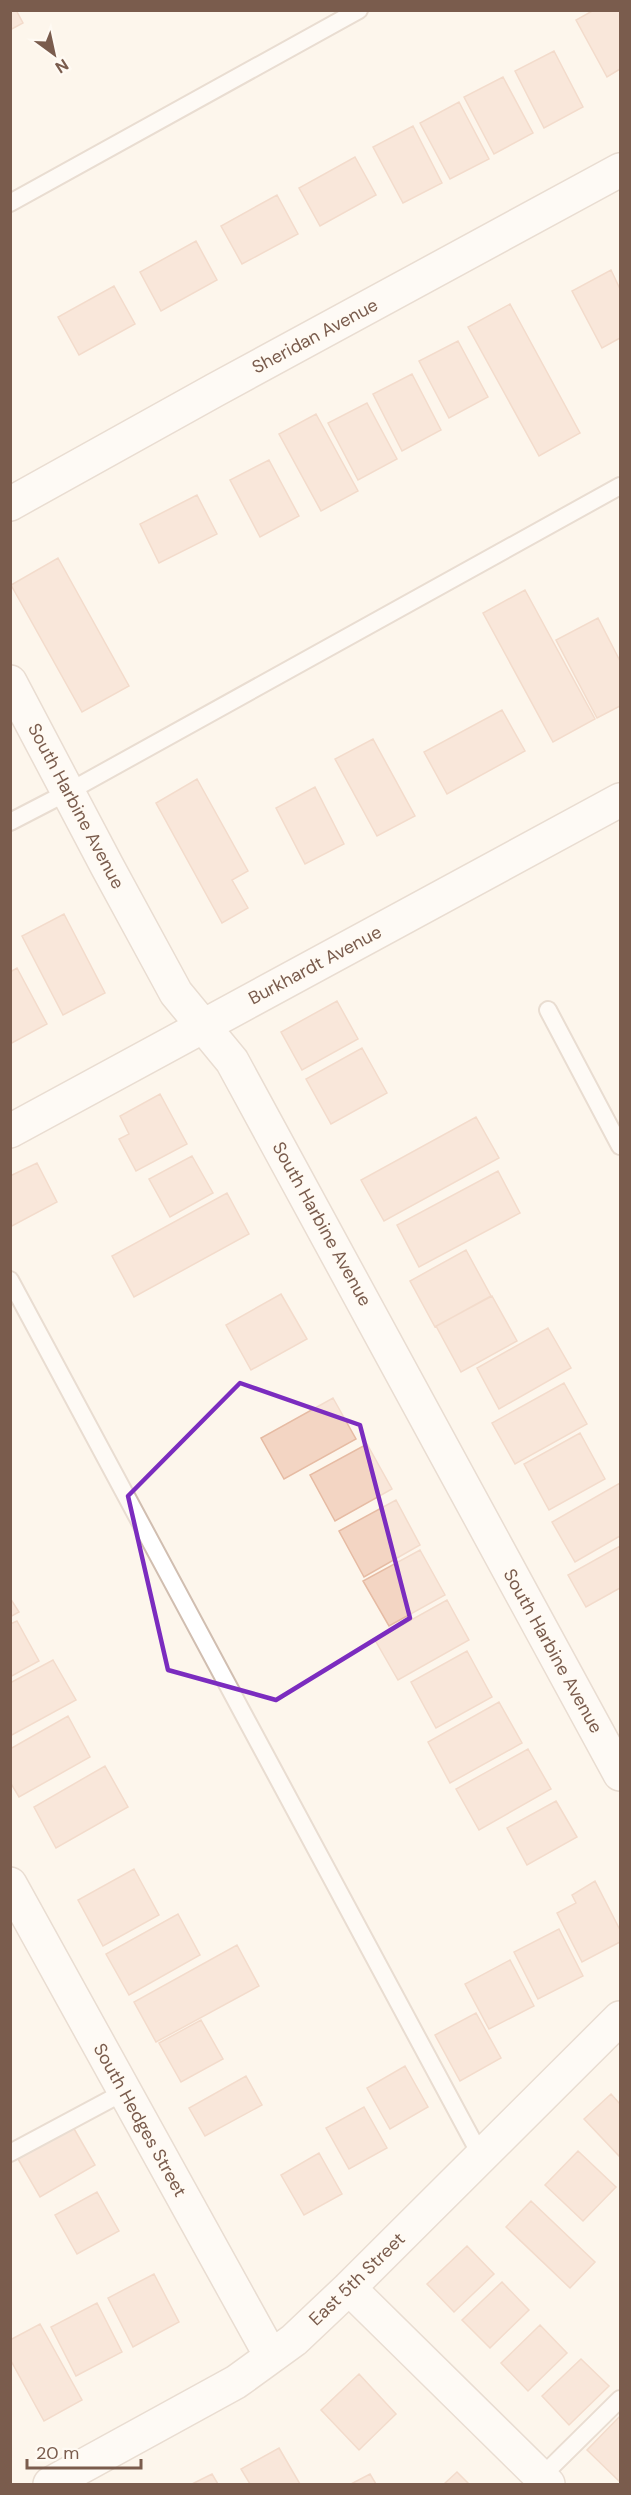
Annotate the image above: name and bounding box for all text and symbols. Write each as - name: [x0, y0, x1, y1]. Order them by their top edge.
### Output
- north arrow: [24, 24, 84, 84]
- text: N: [51, 54, 73, 78]
- street label: Sheridan Avenue: [248, 293, 382, 379]
- street label: South Harbine Avenue: [22, 719, 130, 893]
- street label: Burkhardt Avenue: [244, 920, 386, 1010]
- street label: South Harbine Avenue: [267, 1138, 377, 1310]
- street label: South Harbine Avenue: [498, 1565, 608, 1737]
- street label: South Hedges Street: [88, 2039, 192, 2201]
- street label: East 5th Street: [304, 2227, 410, 2331]
- scale bar: [27, 2432, 141, 2470]
- text: 20 m: [36, 2441, 79, 2465]

